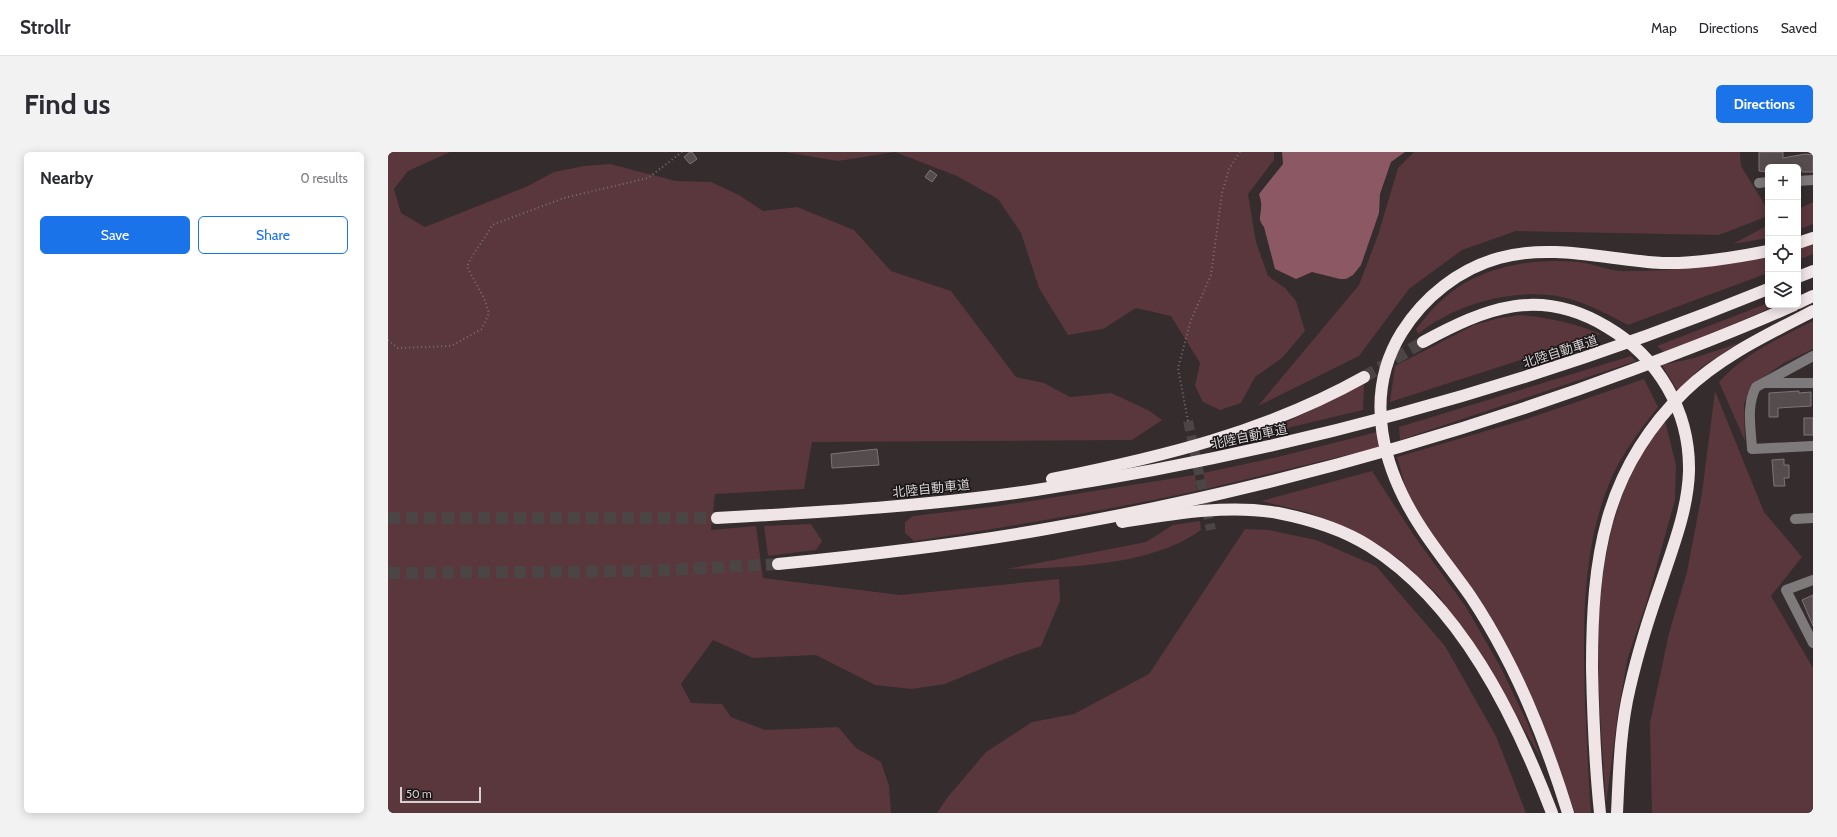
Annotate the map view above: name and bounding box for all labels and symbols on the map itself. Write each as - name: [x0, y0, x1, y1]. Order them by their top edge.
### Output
- street label: 北陸自動車道: [1520, 331, 1600, 371]
- street label: 北陸自動車道: [1209, 420, 1289, 452]
- street label: 北陸自動車道: [891, 476, 971, 500]
- scale bar: [400, 785, 481, 804]

